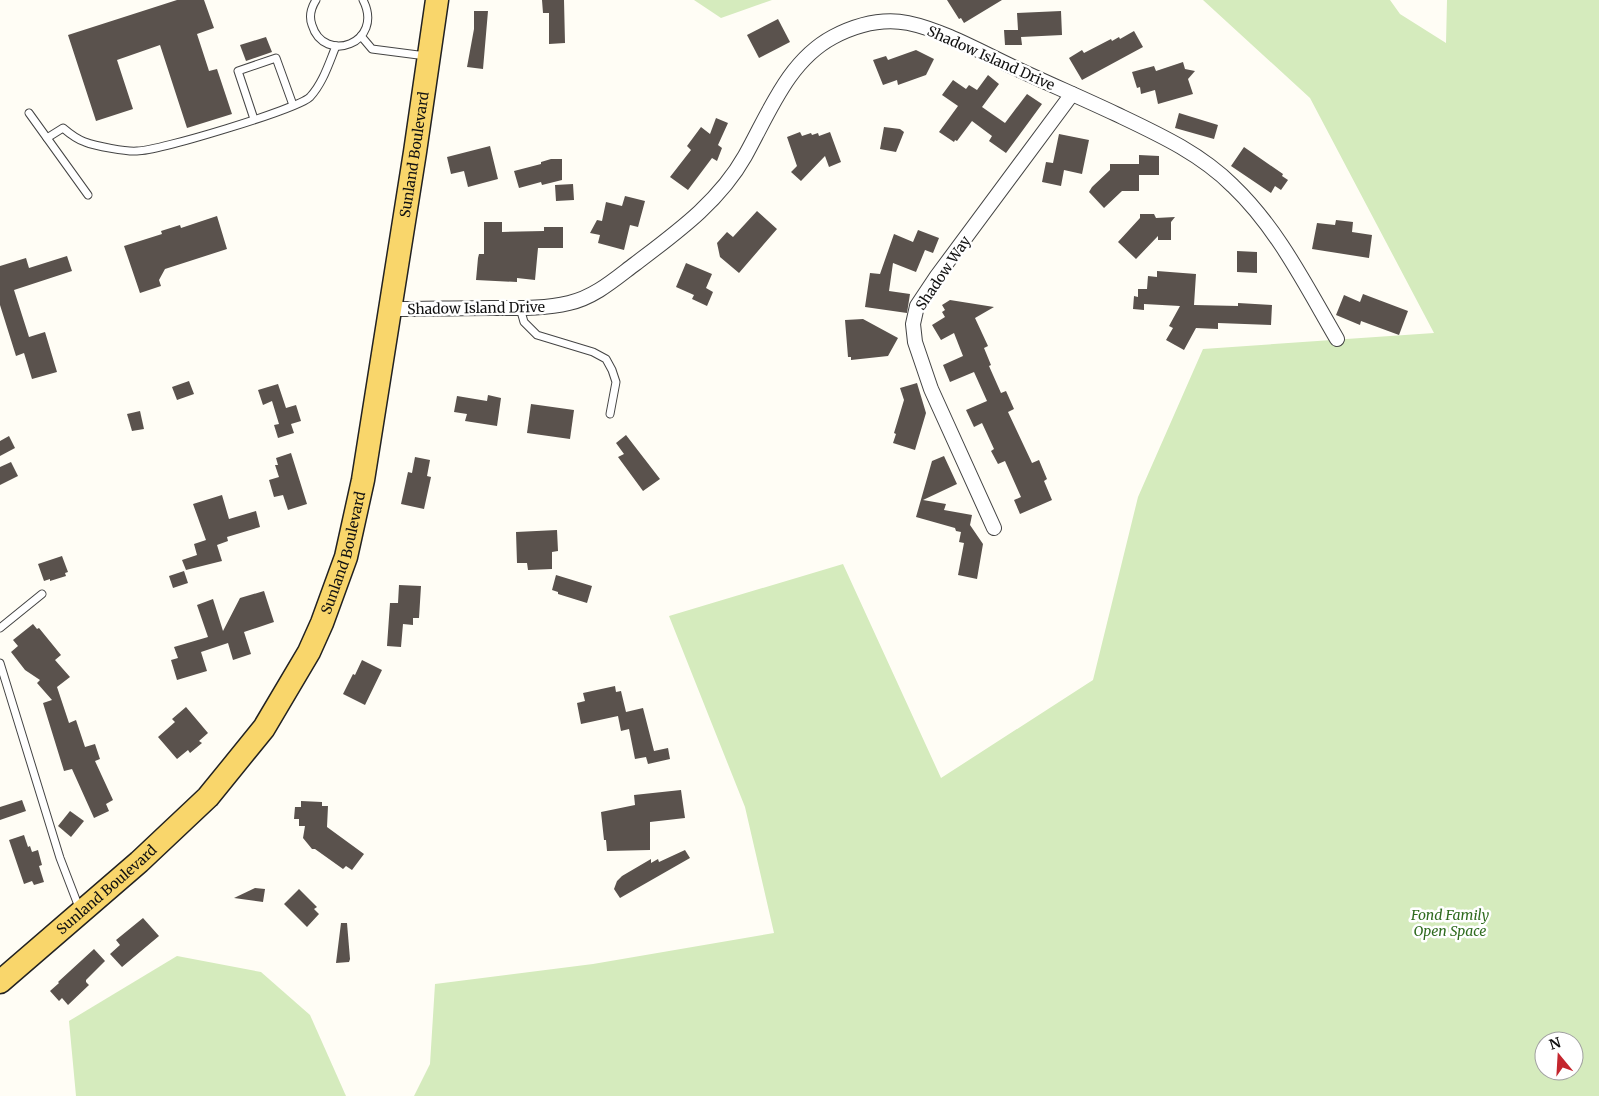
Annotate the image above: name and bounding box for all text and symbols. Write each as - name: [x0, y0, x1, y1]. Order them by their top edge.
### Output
- street label: Shadow Island Drive: [924, 22, 1058, 94]
- street label: Sunland Boulevard: [396, 90, 433, 219]
- street label: Shadow Way: [912, 232, 975, 314]
- street label: Shadow Island Drive: [407, 298, 545, 318]
- street label: Sunland Boulevard: [317, 489, 369, 617]
- street label: Sunland Boulevard: [53, 841, 161, 938]
- park label: Fond Family Open Space: [1410, 906, 1489, 940]
- north arrow: [1534, 1031, 1584, 1081]
- text: N: [1547, 1033, 1563, 1054]

